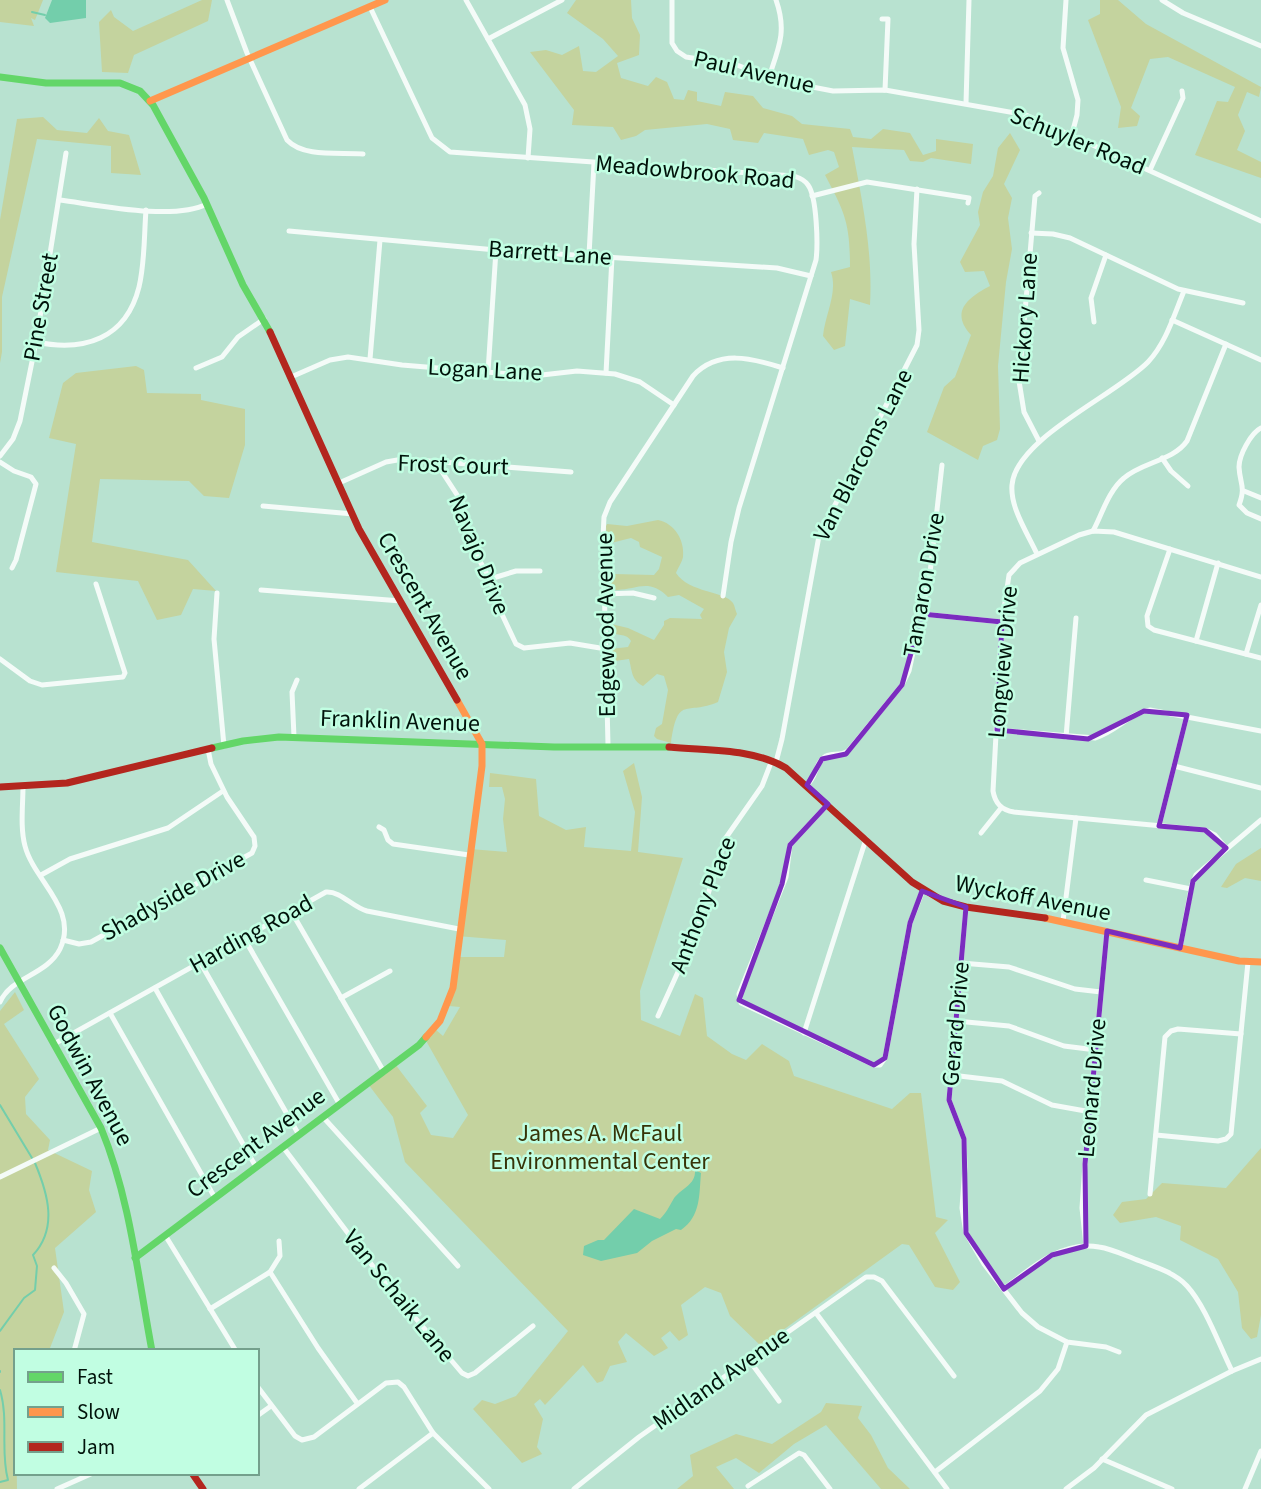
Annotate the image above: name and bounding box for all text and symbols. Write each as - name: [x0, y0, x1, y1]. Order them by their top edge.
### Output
- street label: Paul Avenue: [690, 41, 818, 103]
- street label: Schuyler Road: [1005, 98, 1151, 184]
- street label: Meadowbrook Road: [594, 146, 796, 198]
- street label: Barrett Lane: [487, 231, 613, 275]
- street label: Pine Street: [14, 250, 68, 364]
- street label: Hickory Lane: [1003, 252, 1047, 384]
- street label: Logan Lane: [427, 350, 543, 390]
- street label: Van Blarcoms Lane: [804, 363, 922, 547]
- street label: Frost Court: [397, 446, 509, 484]
- street label: Navajo Drive: [439, 490, 519, 620]
- street label: Tamaron Drive: [894, 510, 954, 660]
- street label: Crescent Avenue: [368, 525, 482, 687]
- street label: Edgewood Avenue: [587, 532, 625, 718]
- street label: Longview Drive: [979, 584, 1027, 740]
- street label: Franklin Avenue: [319, 701, 481, 741]
- street label: Anthony Place: [661, 832, 745, 978]
- street label: Shadyside Drive: [94, 842, 252, 950]
- street label: Wyckoff Avenue: [952, 866, 1114, 930]
- street label: Harding Road: [183, 886, 319, 982]
- street label: Gerard Drive: [933, 960, 979, 1088]
- street label: Godwin Avenue: [38, 998, 142, 1152]
- street label: Leonard Drive: [1068, 1017, 1116, 1159]
- street label: Crescent Avenue: [179, 1079, 333, 1207]
- park label: James A. McFaul Environmental Center: [490, 1116, 710, 1179]
- street label: Van Schaik Lane: [334, 1222, 464, 1370]
- street label: Midland Avenue: [645, 1319, 797, 1439]
- legend: [14, 1349, 259, 1475]
- text: Fast: [77, 1362, 113, 1392]
- text: Slow: [77, 1397, 120, 1427]
- text: Jam: [77, 1432, 115, 1462]

